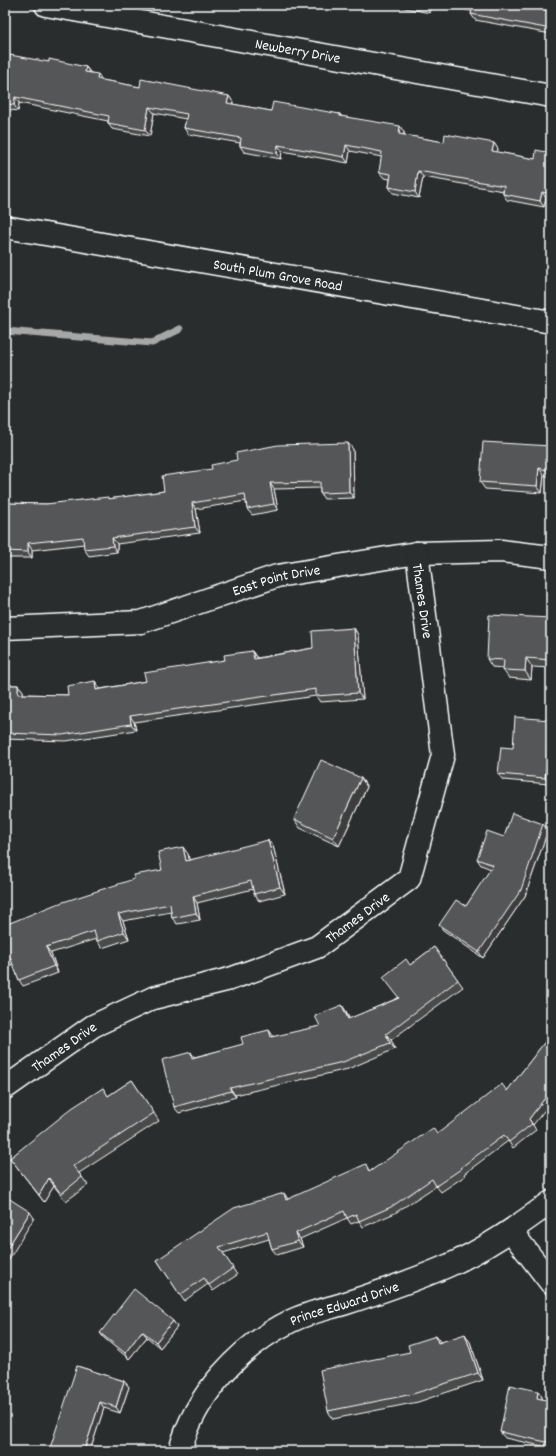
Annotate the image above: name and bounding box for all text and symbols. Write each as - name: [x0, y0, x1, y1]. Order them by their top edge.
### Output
- street label: Newberry Drive: [253, 34, 342, 71]
- street label: South Plum Grove Road: [211, 254, 344, 298]
- street label: East Point Drive: [230, 560, 322, 603]
- street label: Thames Drive: [405, 562, 437, 641]
- street label: Thames Drive: [322, 887, 396, 950]
- street label: Thames Drive: [28, 1017, 103, 1079]
- street label: Prince Edward Drive: [286, 1277, 403, 1333]

